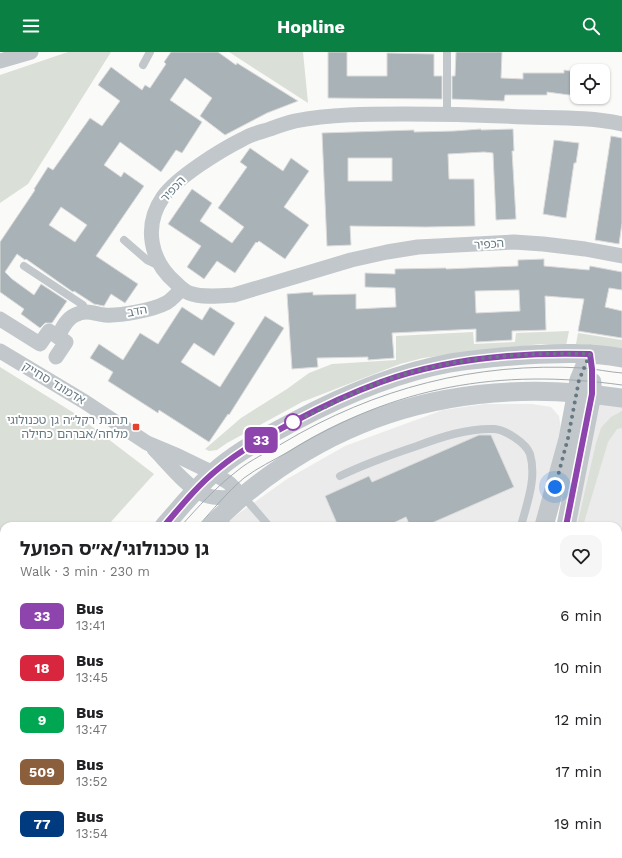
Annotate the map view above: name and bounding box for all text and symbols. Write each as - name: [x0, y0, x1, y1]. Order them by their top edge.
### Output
- icon: menu: [20, 15, 42, 37]
- icon: search: [580, 15, 602, 37]
- text: Hopline: [277, 16, 345, 37]
- map controls: [570, 64, 610, 104]
- button: locate: [570, 64, 610, 104]
- street label: הכפיר: [158, 173, 188, 205]
- street label: הכפיר: [473, 236, 505, 252]
- street label: הדב: [126, 302, 148, 320]
- street label: אדמונד סחייק: [20, 359, 88, 407]
- place label: תחנת רקל״ה גן טכנולוגי מלחה/אברהם כחילה: [7, 413, 128, 441]
- unlabelled marker: [284, 413, 302, 431]
- marker: תחנת רקל״ה גן טכנולוגי מלחה/אברהם כחילה: [131, 422, 141, 432]
- line badge: 33: [243, 427, 279, 453]
- text: 33: [253, 432, 269, 448]
- your location: [545, 477, 565, 497]
- button: heart: [560, 535, 602, 577]
- text: גן טכנולוגי/א״ס הפועל: [20, 537, 209, 560]
- text: Walk · 3 min · 230 m: [20, 564, 150, 579]
- text: Bus: [76, 600, 104, 618]
- text: 6 min: [560, 607, 602, 625]
- text: 33: [34, 608, 50, 624]
- text: 13:41: [76, 618, 105, 633]
- text: Bus: [76, 652, 104, 670]
- text: 10 min: [554, 659, 602, 677]
- text: 18: [35, 660, 49, 676]
- text: 13:45: [76, 670, 108, 685]
- text: Bus: [76, 704, 104, 722]
- text: 12 min: [555, 711, 602, 729]
- text: 9: [38, 712, 46, 728]
- text: 13:47: [76, 722, 107, 737]
- text: Bus: [76, 756, 104, 774]
- text: 17 min: [555, 763, 602, 781]
- text: 509: [29, 764, 55, 780]
- text: 13:52: [76, 774, 108, 789]
- text: Bus: [76, 808, 104, 826]
- text: 19 min: [554, 815, 602, 833]
- text: 77: [33, 816, 51, 832]
- text: 13:54: [76, 826, 108, 841]

